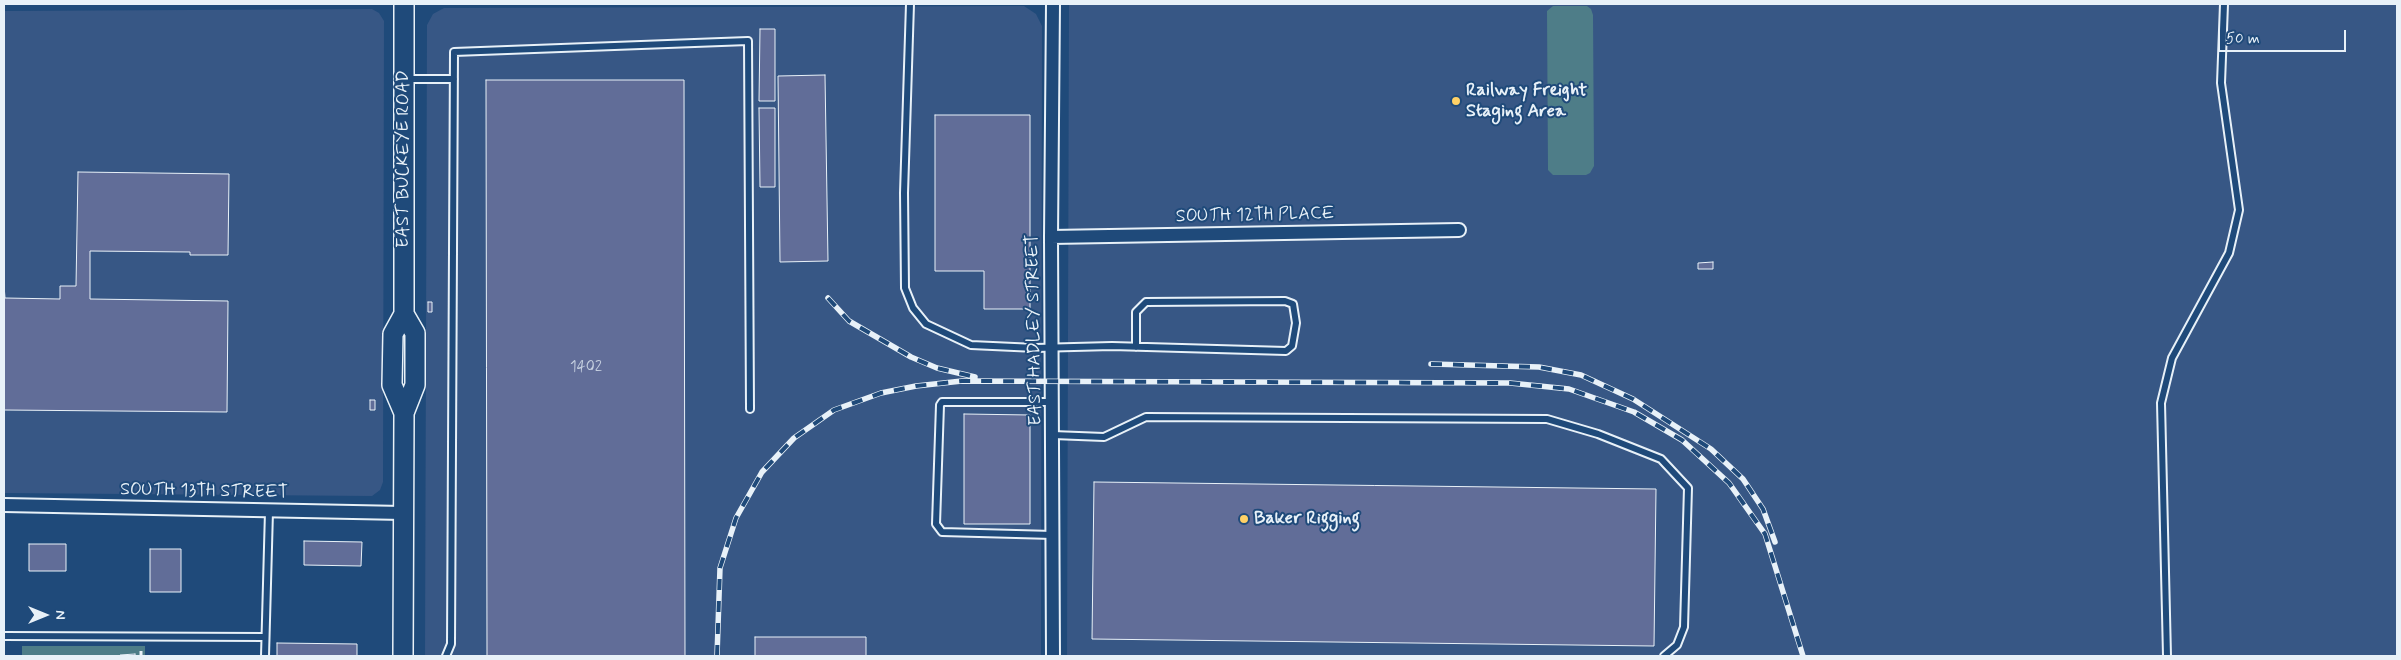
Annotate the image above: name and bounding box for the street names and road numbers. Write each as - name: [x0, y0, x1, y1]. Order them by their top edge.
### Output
- street label: EAST BUCKEYE ROAD: [393, 70, 415, 248]
- street label: SOUTH 12TH PLACE: [1176, 204, 1334, 228]
- street label: EAST HADLEY STREET: [1023, 234, 1047, 426]
- street label: SOUTH 13TH STREET: [120, 480, 288, 504]

